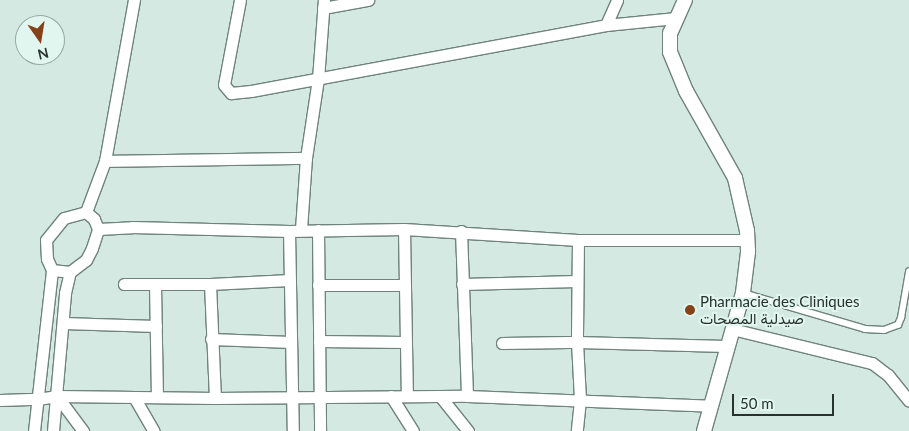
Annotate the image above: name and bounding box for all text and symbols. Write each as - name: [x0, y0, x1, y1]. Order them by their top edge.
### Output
- north arrow: [15, 15, 65, 65]
- text: N: [36, 45, 50, 64]
- place label: Pharmacie des Cliniques صيدلية المصحات: [700, 292, 860, 327]
- marker: Pharmacie des Cliniques صيدلية المصحات: [684, 304, 696, 316]
- scale bar: [734, 384, 836, 416]
- text: 50 m: [740, 394, 774, 412]

